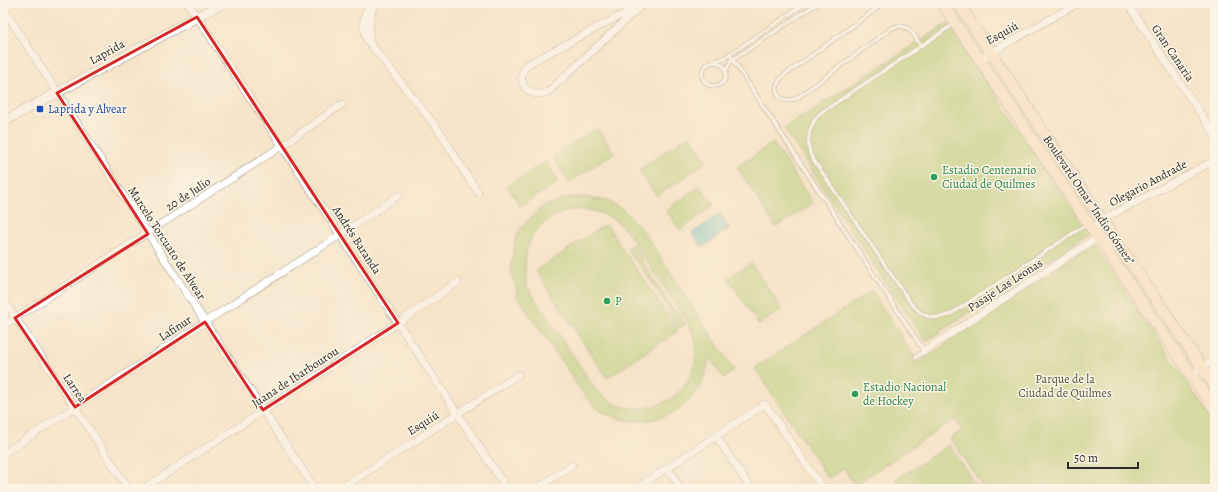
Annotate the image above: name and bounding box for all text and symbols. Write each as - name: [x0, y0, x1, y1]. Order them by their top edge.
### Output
- street label: Esquiú: [983, 17, 1021, 48]
- street label: Gran Canaria: [1148, 21, 1198, 85]
- street label: Laprida: [86, 36, 128, 68]
- place label: Laprida y Alvear: [48, 101, 127, 117]
- marker: Laprida y Alvear: [35, 104, 45, 114]
- street label: Boulevard Omar "Indio Gómez": [1040, 132, 1139, 268]
- street label: Olegario Andrade: [1106, 156, 1190, 210]
- place label: Estadio Centenario Ciudad de Quilmes: [942, 162, 1036, 192]
- marker: Estadio Centenario Ciudad de Quilmes: [929, 172, 939, 182]
- street label: 20 de Julio: [162, 173, 214, 215]
- street label: Marcelo Torcuato de Alvear: [124, 183, 210, 303]
- street label: Andrés Baranda: [328, 202, 385, 278]
- street label: Pasaje Las Leonas: [964, 255, 1046, 315]
- place label: P: [615, 293, 622, 309]
- marker: P: [602, 296, 612, 306]
- street label: Lafinur: [155, 311, 195, 345]
- street label: Juana de Ibarbourou: [248, 343, 342, 411]
- street label: Larrea: [59, 370, 91, 406]
- park label: Parque de la Ciudad de Quilmes: [1018, 371, 1112, 401]
- place label: Estadio Nacional de Hockey: [863, 379, 946, 409]
- marker: Estadio Nacional de Hockey: [850, 389, 860, 399]
- street label: Esquiú: [404, 407, 442, 439]
- scale bar: [1068, 444, 1138, 470]
- text: 50 m: [1074, 450, 1098, 466]

